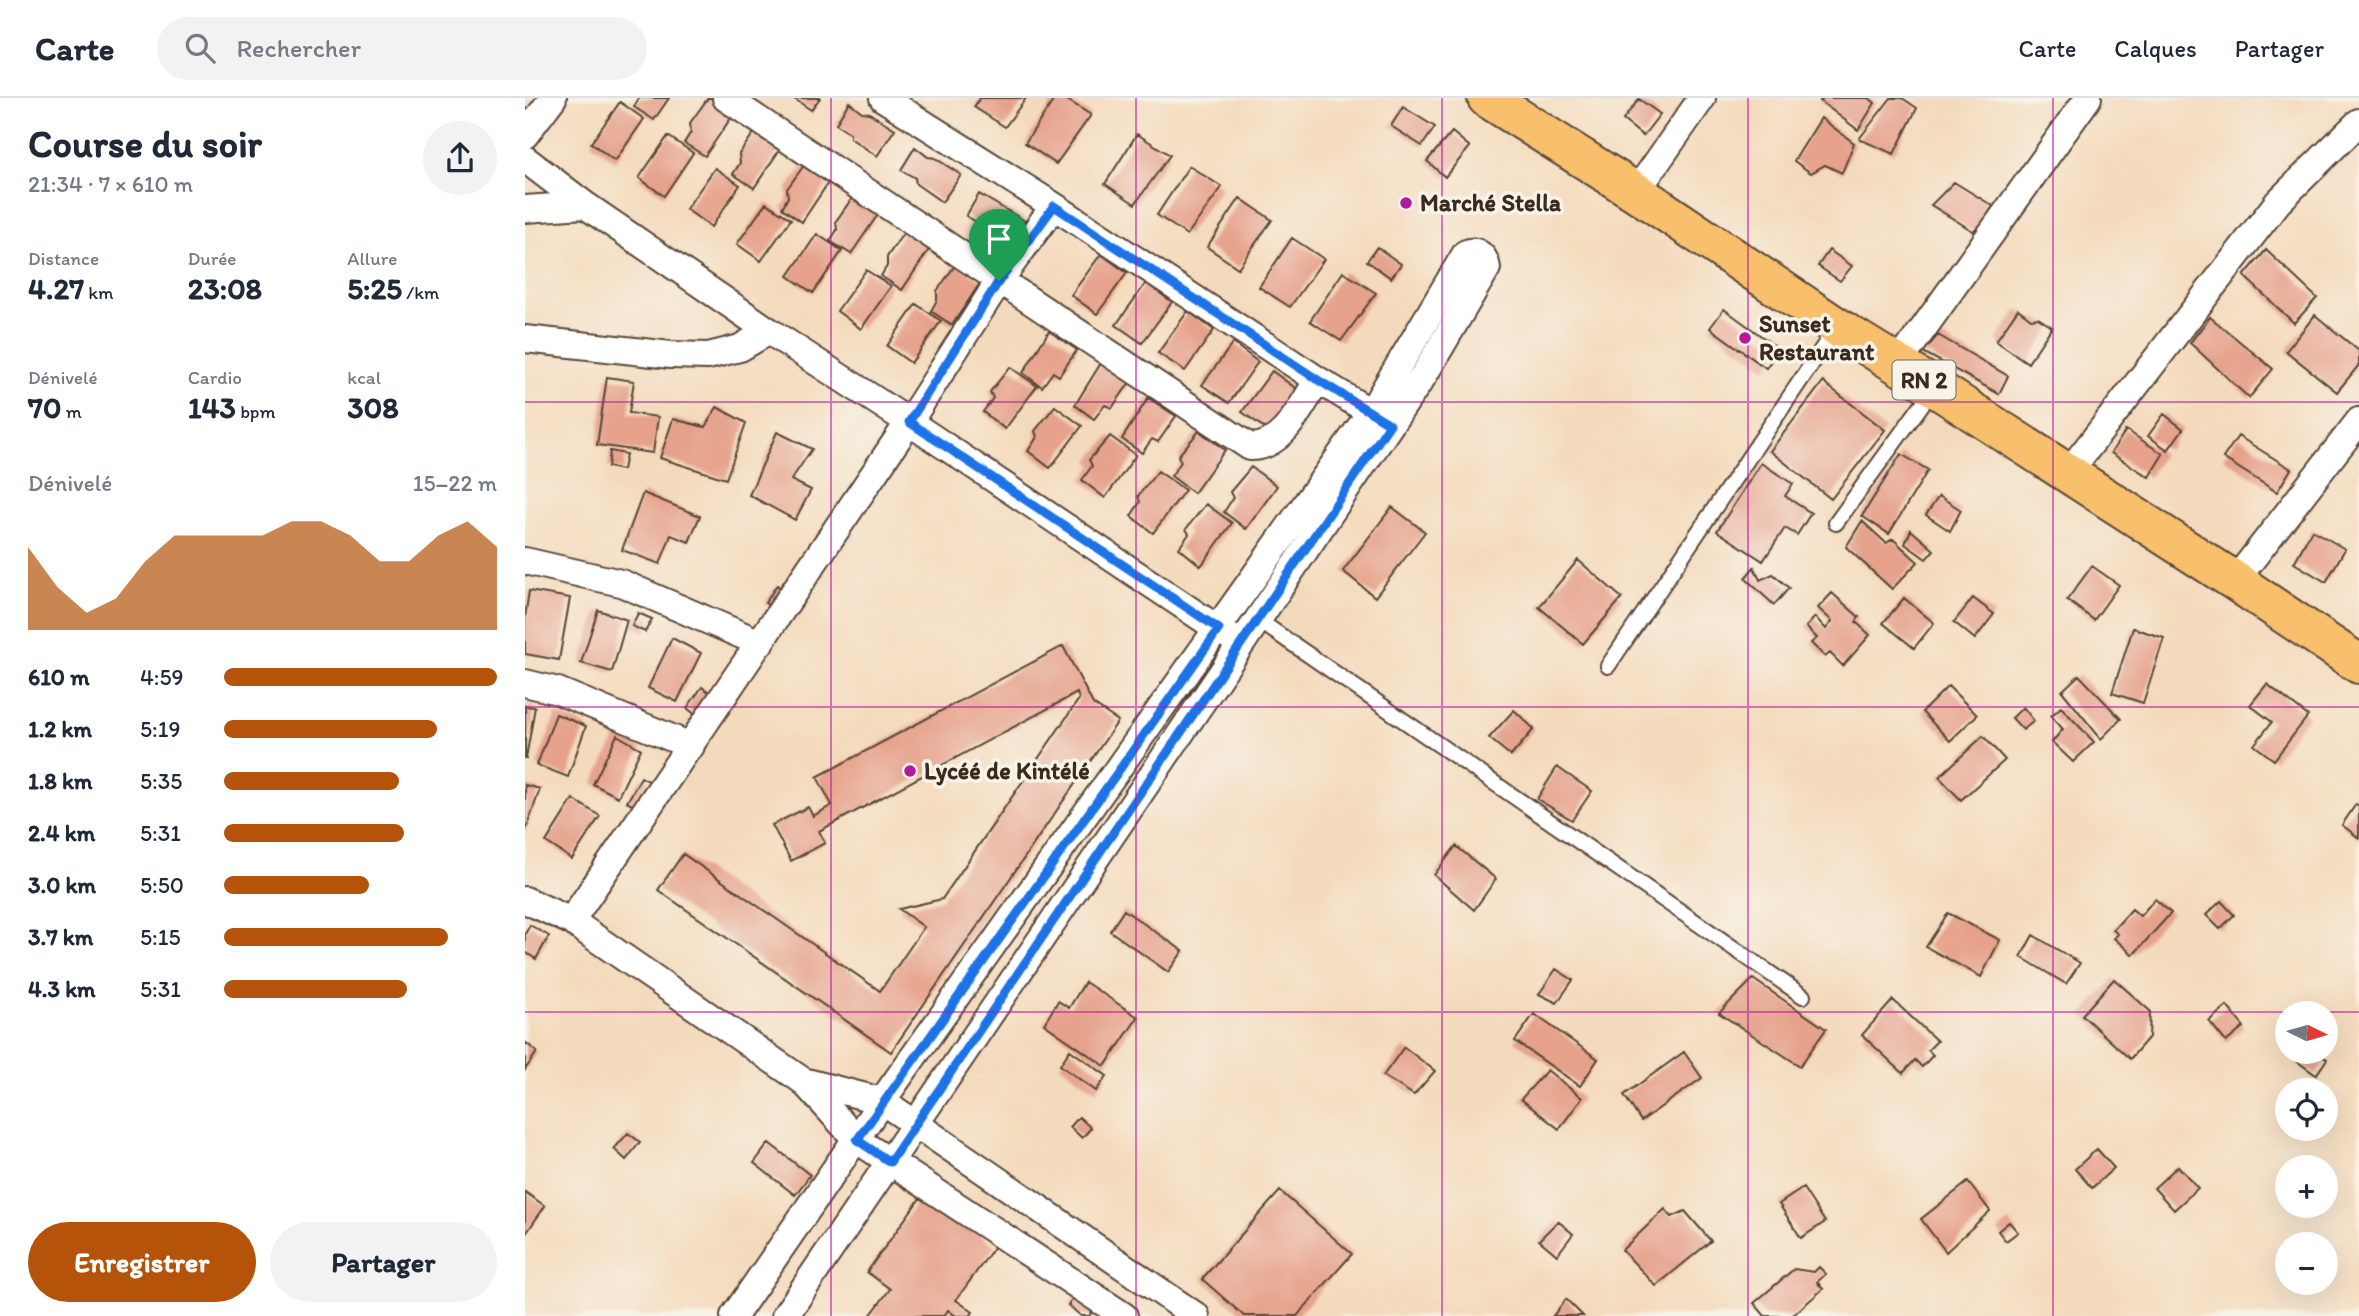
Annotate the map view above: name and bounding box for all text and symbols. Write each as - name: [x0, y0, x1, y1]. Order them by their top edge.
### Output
- search box: [157, 17, 647, 80]
- text: Carte: [35, 29, 115, 68]
- icon: search: [181, 29, 219, 67]
- text: Rechercher: [237, 32, 361, 64]
- text: Carte: [2019, 34, 2076, 63]
- text: Calques: [2114, 34, 2197, 63]
- text: Partager: [2235, 34, 2324, 63]
- text: Course du soir: [28, 121, 262, 167]
- button: share: [423, 121, 497, 195]
- text: 21:34 · 7 × 610 m: [28, 170, 193, 198]
- place label: Marché Stella: [1420, 188, 1561, 217]
- marker: Marché Stella: [1398, 195, 1414, 211]
- pin: [969, 209, 1029, 281]
- icon: arrive: [980, 220, 1018, 258]
- text: Distance: [28, 247, 99, 270]
- text: Durée: [188, 247, 236, 270]
- text: Allure: [347, 247, 397, 270]
- text: 4.27: [28, 270, 84, 307]
- text: 23:08: [188, 270, 262, 307]
- text: 5:25: [347, 270, 402, 307]
- text: km: [84, 281, 113, 304]
- text: /km: [402, 281, 439, 304]
- place label: Sunset Restaurant: [1759, 309, 1874, 366]
- marker: Sunset Restaurant: [1737, 330, 1753, 346]
- road number: RN 2: [1893, 360, 1955, 400]
- text: Dénivelé: [28, 366, 98, 389]
- text: Cardio: [188, 366, 242, 389]
- text: kcal: [347, 366, 381, 389]
- text: 70: [28, 389, 61, 426]
- text: 143: [188, 389, 236, 426]
- text: 308: [347, 389, 399, 426]
- text: m: [61, 400, 82, 423]
- text: bpm: [236, 400, 276, 423]
- text: Dénivelé: [28, 469, 112, 497]
- text: 15–22 m: [413, 469, 497, 497]
- text: 610 m: [28, 663, 90, 691]
- text: 4:59: [140, 663, 184, 691]
- text: 1.2 km: [28, 715, 92, 743]
- text: 5:19: [140, 715, 180, 743]
- place label: Lycéé de Kintélé: [924, 756, 1090, 786]
- marker: Lycéé de Kintélé: [902, 763, 918, 779]
- text: 1.8 km: [28, 767, 93, 795]
- text: 5:35: [140, 767, 182, 795]
- text: 2.4 km: [28, 819, 95, 847]
- text: 5:31: [140, 819, 181, 847]
- text: 3.0 km: [28, 871, 96, 899]
- text: 5:50: [140, 871, 184, 899]
- text: 3.7 km: [28, 923, 93, 951]
- text: 5:15: [140, 923, 180, 951]
- text: 4.3 km: [28, 975, 96, 1003]
- text: 5:31: [140, 975, 181, 1003]
- north arrow: [2275, 1001, 2338, 1064]
- map controls: [2275, 1001, 2338, 1295]
- button: locate: [2275, 1078, 2338, 1141]
- button: +: [2275, 1155, 2338, 1218]
- button: Enregistrer: [28, 1222, 256, 1302]
- button: Partager: [270, 1222, 497, 1302]
- button: −: [2275, 1232, 2338, 1295]

